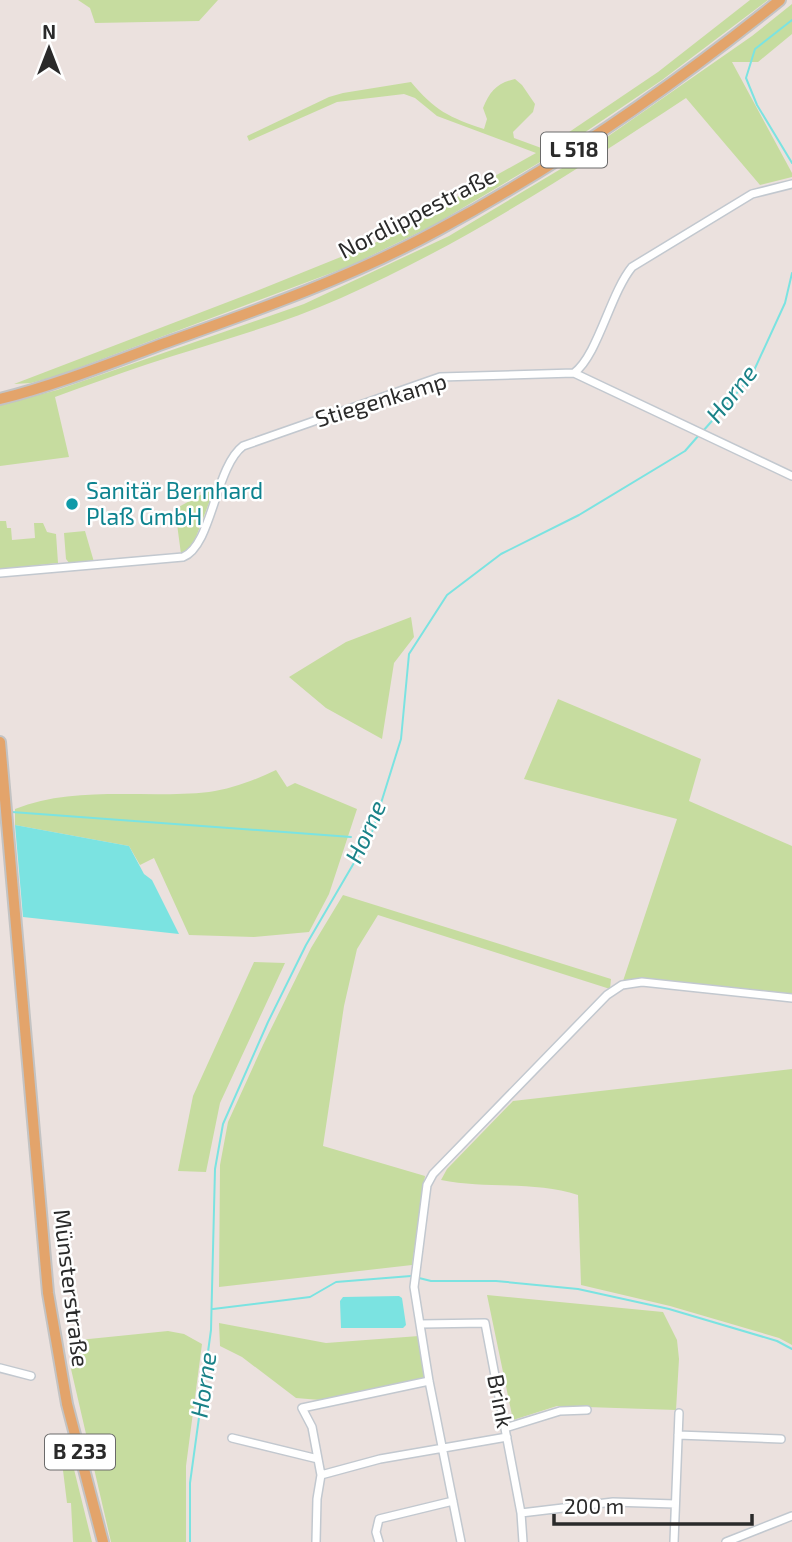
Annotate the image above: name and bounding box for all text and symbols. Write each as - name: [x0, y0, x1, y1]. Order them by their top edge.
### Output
- north arrow: [14, 14, 84, 84]
- text: N: [42, 20, 56, 43]
- road number: L 518: [541, 132, 607, 168]
- street label: Nordlippestraße: [333, 160, 500, 264]
- water label: Horne: [699, 358, 763, 428]
- street label: Stiegenkamp: [312, 366, 450, 432]
- place label: Sanitär Bernhard Plaß GmbH: [86, 476, 263, 530]
- marker: Sanitär Bernhard Plaß GmbH: [64, 496, 80, 512]
- water label: Horne: [338, 795, 391, 867]
- street label: Münsterstraße: [48, 1207, 96, 1368]
- water label: Horne: [184, 1350, 221, 1419]
- street label: Brink: [482, 1372, 520, 1430]
- road number: B 233: [45, 1434, 115, 1470]
- scale bar: [554, 1482, 752, 1526]
- text: 200 m: [564, 1493, 624, 1518]

